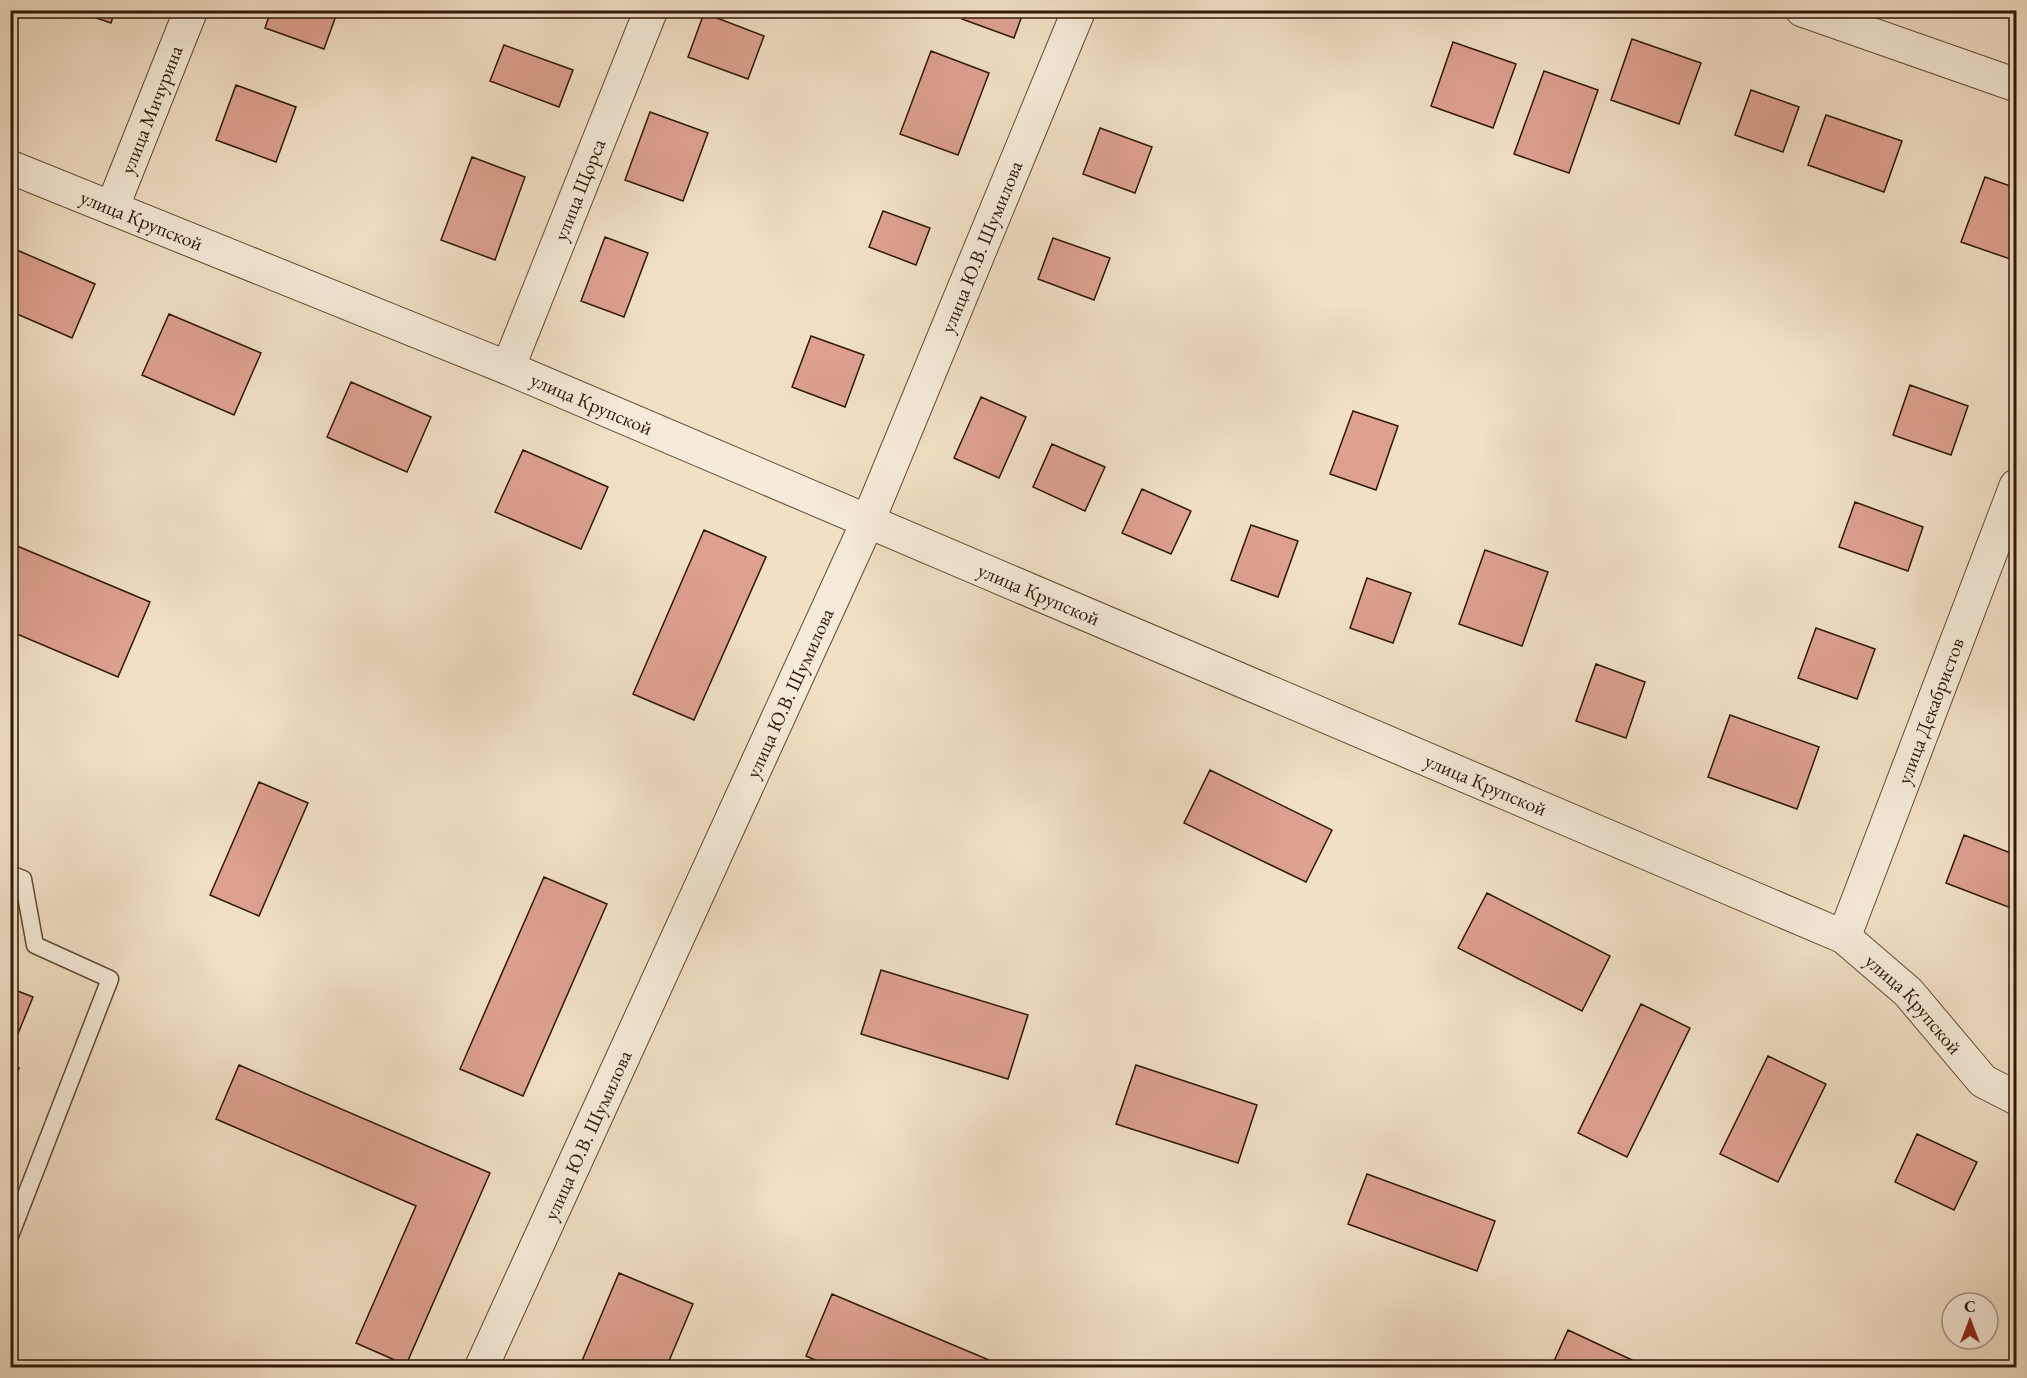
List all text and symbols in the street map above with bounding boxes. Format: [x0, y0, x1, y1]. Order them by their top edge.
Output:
street label: улица Мичурина [114, 41, 189, 178]
street label: улица Щорса [547, 135, 611, 244]
street label: улица Ю.В. Шумилова [934, 157, 1028, 337]
street label: улица Крупской [76, 184, 207, 257]
street label: улица Крупской [527, 366, 657, 441]
street label: улица Крупской [974, 557, 1104, 632]
street label: улица Ю.В. Шумилова [739, 604, 839, 782]
street label: улица Декабристов [1891, 634, 1970, 788]
street label: улица Крупской [1421, 747, 1551, 822]
street label: улица Крупской [1860, 948, 1968, 1060]
street label: улица Ю.В. Шумилова [537, 1046, 637, 1224]
north arrow [1940, 1291, 2000, 1351]
text: С [1964, 1296, 1976, 1317]

